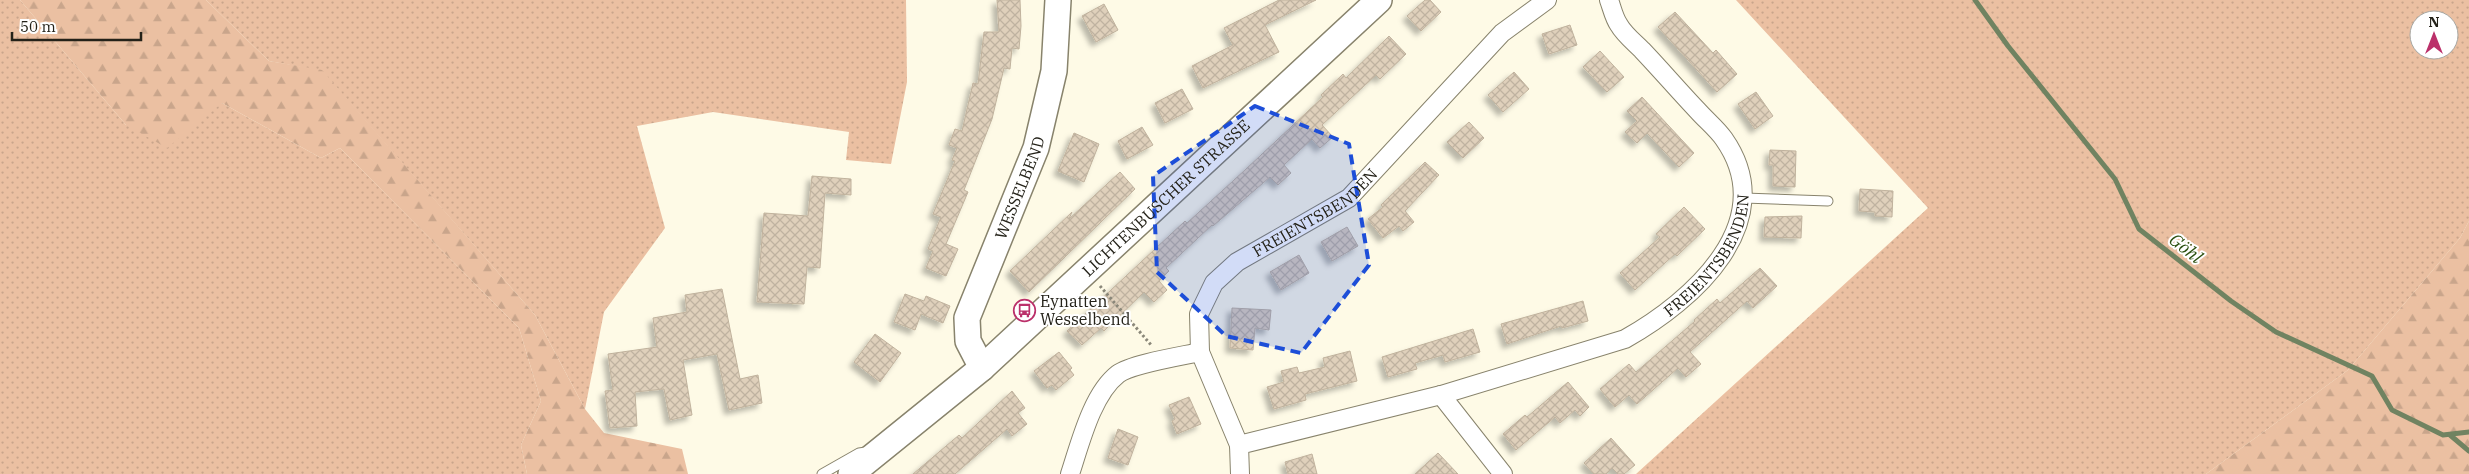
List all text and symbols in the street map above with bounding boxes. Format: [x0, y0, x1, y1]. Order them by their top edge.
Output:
scale bar [12, 10, 141, 42]
north arrow [2409, 10, 2459, 60]
text: N [2428, 13, 2440, 31]
text: 50 m [20, 17, 56, 36]
street label: LICHTENBUSCHER STRASSE [1078, 115, 1254, 280]
street label: WESSELBEND [990, 134, 1048, 242]
street label: FREIENTSBENDEN [1249, 164, 1381, 261]
street label: FREIENTSBENDEN [1659, 193, 1753, 321]
water label: Göhl [2165, 228, 2208, 269]
place label: Eynatten Wesselbend [1040, 291, 1131, 329]
bus stop icon: Eynatten Wesselbend [1012, 298, 1036, 322]

